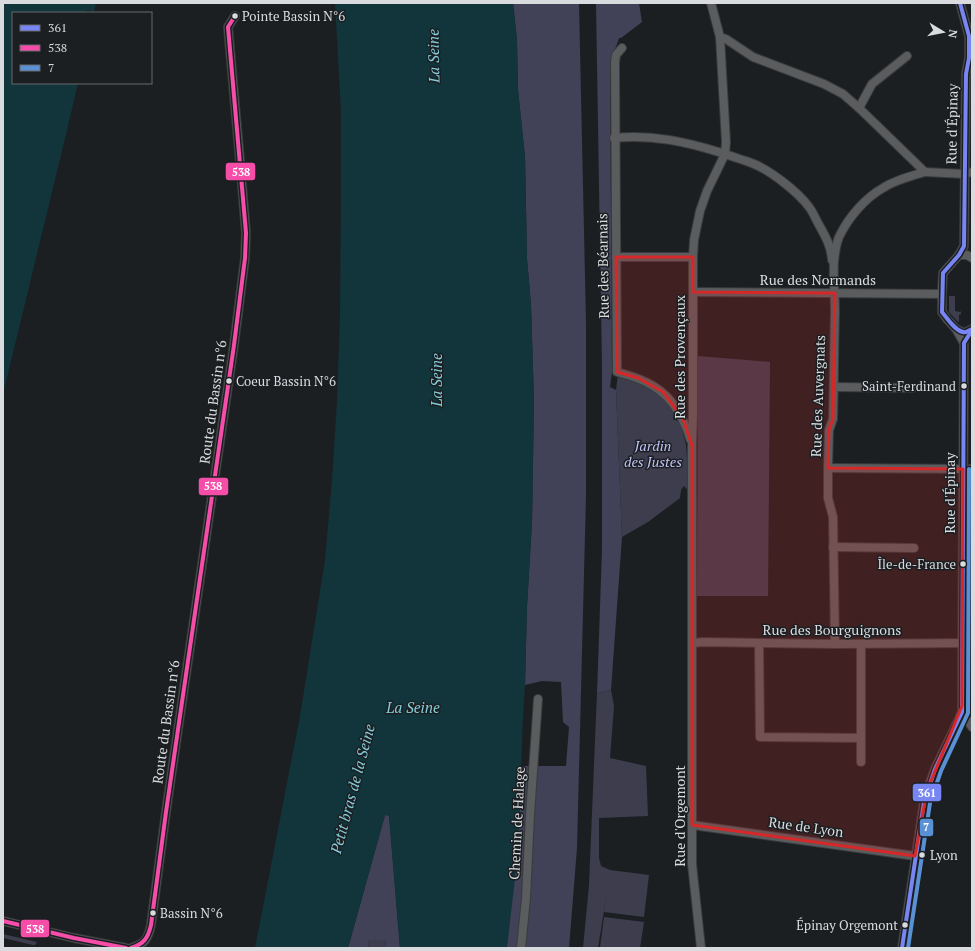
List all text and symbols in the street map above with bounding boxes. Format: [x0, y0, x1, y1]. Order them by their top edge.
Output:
place label: Pointe Bassin N°6 [242, 7, 345, 25]
marker: Pointe Bassin N°6 [230, 11, 240, 21]
legend [12, 12, 152, 84]
north arrow [923, 12, 963, 52]
text: 361 [48, 20, 67, 35]
text: N [945, 28, 960, 40]
water label: La Seine [423, 29, 443, 84]
text: 538 [48, 40, 67, 55]
text: 7 [48, 60, 54, 75]
street label: Rue d'Épinay [941, 82, 962, 165]
line badge: 538 [225, 162, 256, 181]
text: 538 [232, 165, 250, 179]
street label: Rue des Béarnais [592, 213, 613, 319]
street label: Rue des Normands [760, 270, 876, 289]
street label: Rue des Provençaux [670, 294, 689, 419]
street label: Rue des Auvergnats [806, 335, 829, 457]
street label: Route du Bassin n°6 [194, 338, 231, 465]
water label: La Seine [426, 353, 446, 408]
place label: Coeur Bassin N°6 [236, 372, 336, 390]
marker: Coeur Bassin N°6 [224, 376, 234, 386]
place label: Saint-Ferdinand [862, 377, 956, 395]
marker: Saint-Ferdinand [959, 381, 969, 391]
park label: Jardin des Justes [624, 436, 682, 471]
street label: Rue d'Épinay [940, 452, 959, 534]
line badge: 538 [198, 477, 229, 496]
text: 538 [204, 479, 222, 493]
place label: Île-de-France [877, 555, 956, 573]
marker: Île-de-France [958, 559, 968, 569]
street label: Rue des Bourguignons [763, 620, 901, 639]
street label: Route du Bassin n°6 [147, 658, 184, 785]
water label: La Seine [385, 697, 440, 717]
water label: Petit bras de la Seine [325, 722, 379, 857]
street label: Rue d'Orgemont [670, 764, 689, 867]
street label: Chemin de Halage [504, 766, 529, 880]
line badge: 361 [912, 783, 942, 802]
text: 361 [918, 786, 936, 800]
street label: Rue de Lyon [767, 812, 845, 841]
line badge: 7 [919, 818, 934, 837]
text: 7 [923, 820, 929, 834]
place label: Lyon [930, 846, 958, 864]
marker: Lyon [917, 850, 927, 860]
place label: Bassin N°6 [160, 904, 223, 922]
marker: Bassin N°6 [148, 908, 158, 918]
place label: Épinay Orgemont [796, 916, 898, 934]
line badge: 538 [20, 919, 50, 938]
marker: Épinay Orgemont [900, 920, 910, 930]
text: 538 [26, 922, 44, 936]

